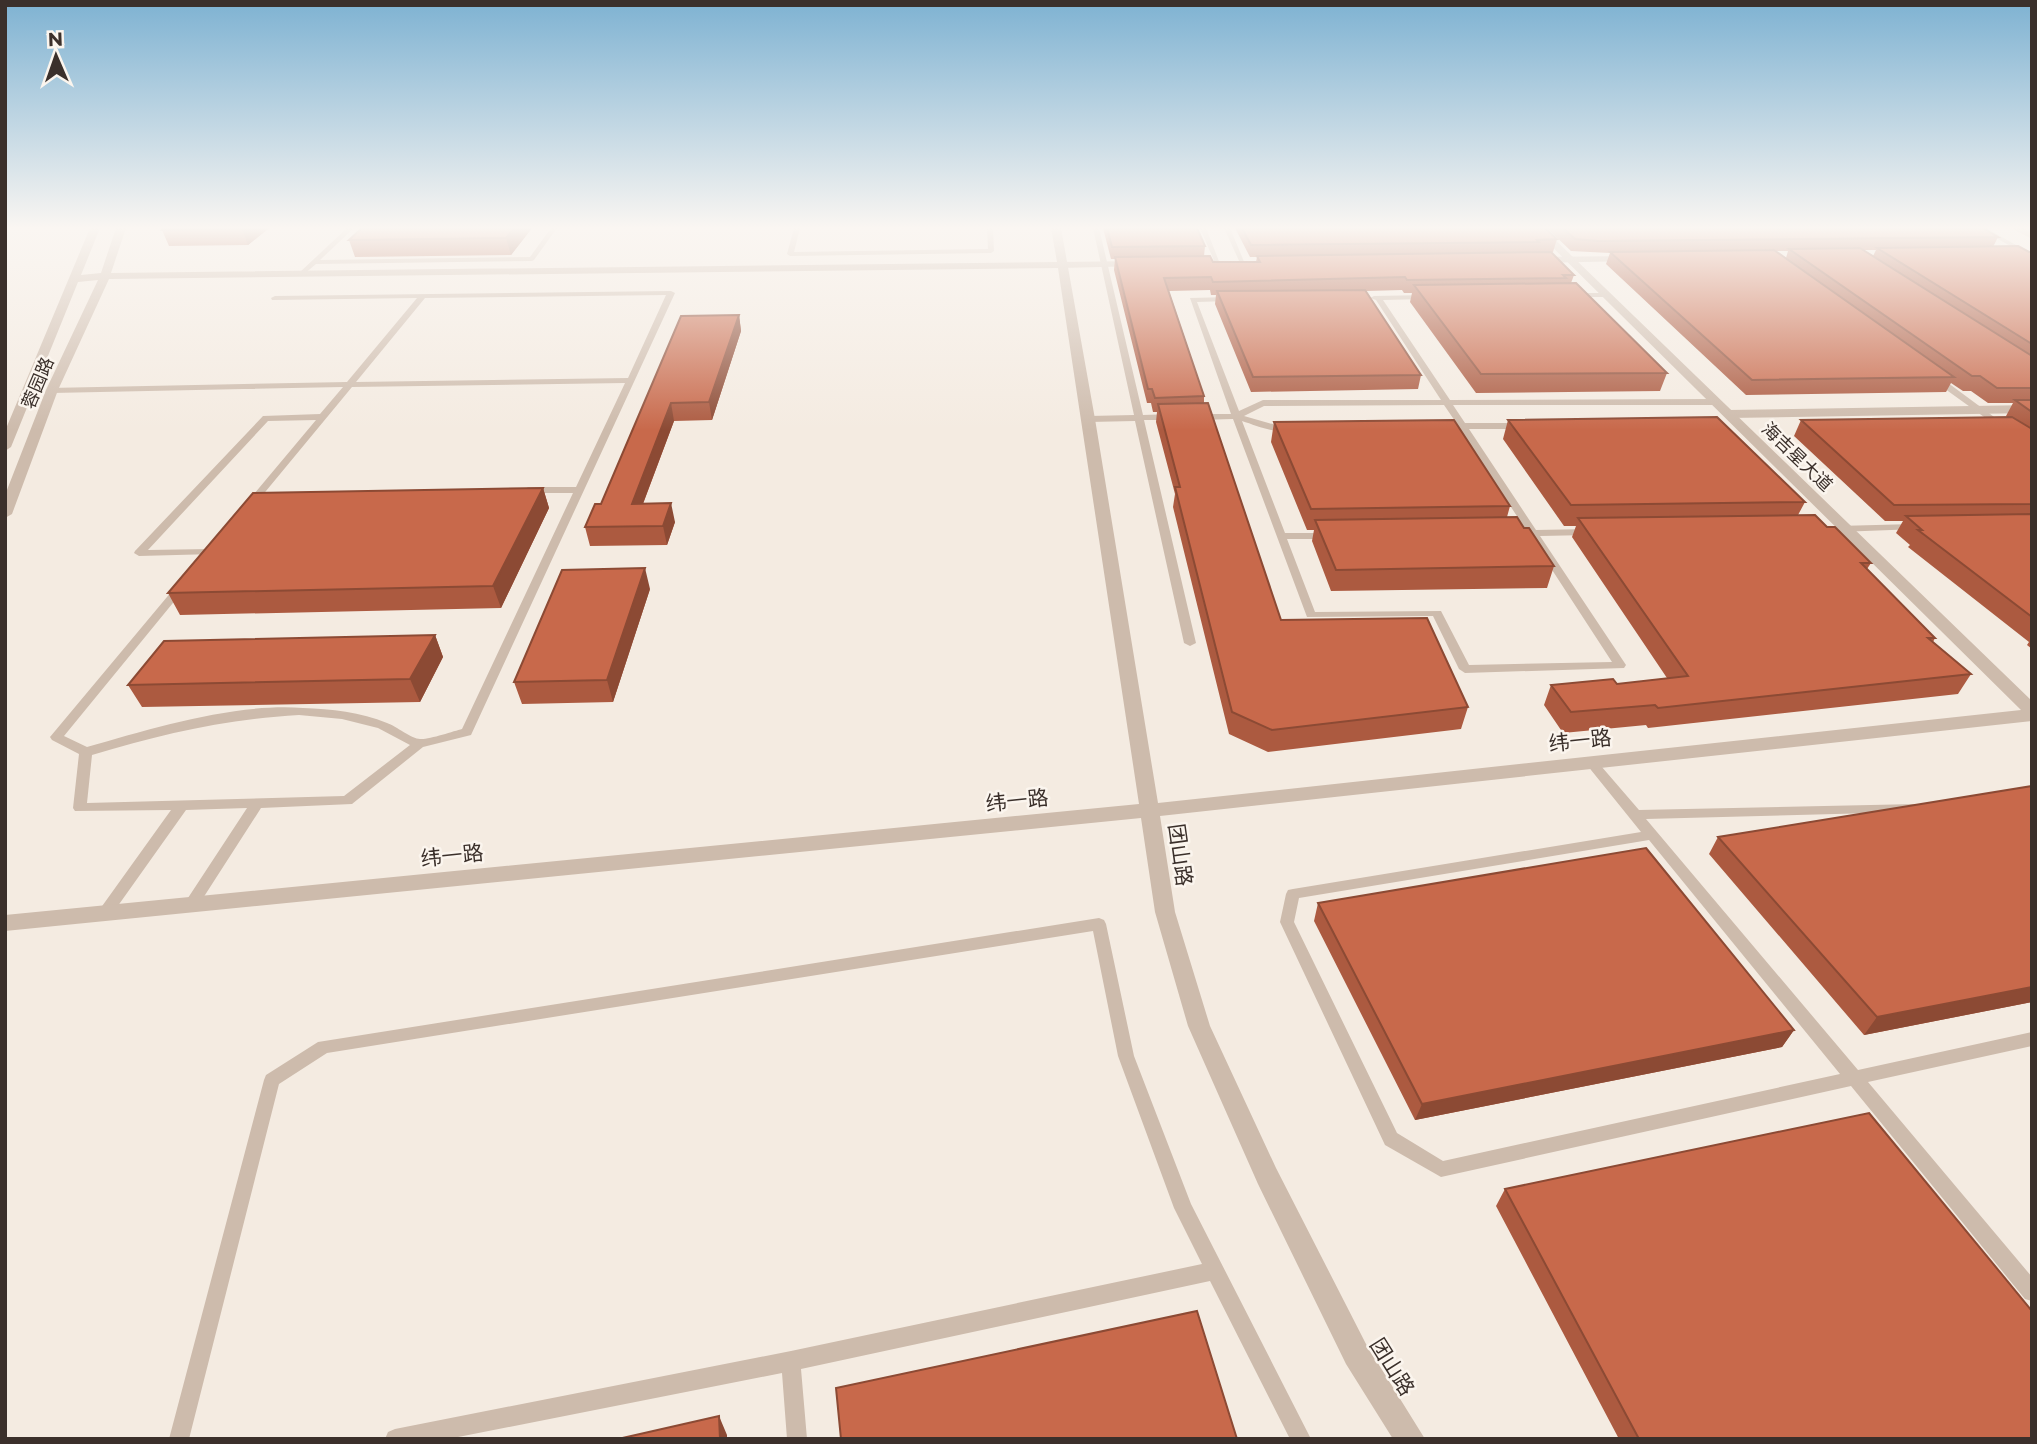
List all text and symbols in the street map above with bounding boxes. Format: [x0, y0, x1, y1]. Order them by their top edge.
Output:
north arrow [21, 21, 91, 91]
text: N [47, 28, 64, 51]
street label: 蓉园路 [17, 354, 59, 412]
street label: 海吉星大道 [1757, 418, 1837, 496]
street label: 纬一路 [1547, 725, 1613, 756]
street label: 纬一路 [984, 785, 1050, 816]
street label: 团山路 [1164, 822, 1197, 888]
street label: 纬一路 [419, 840, 485, 871]
street label: 团山路 [1365, 1333, 1420, 1400]

